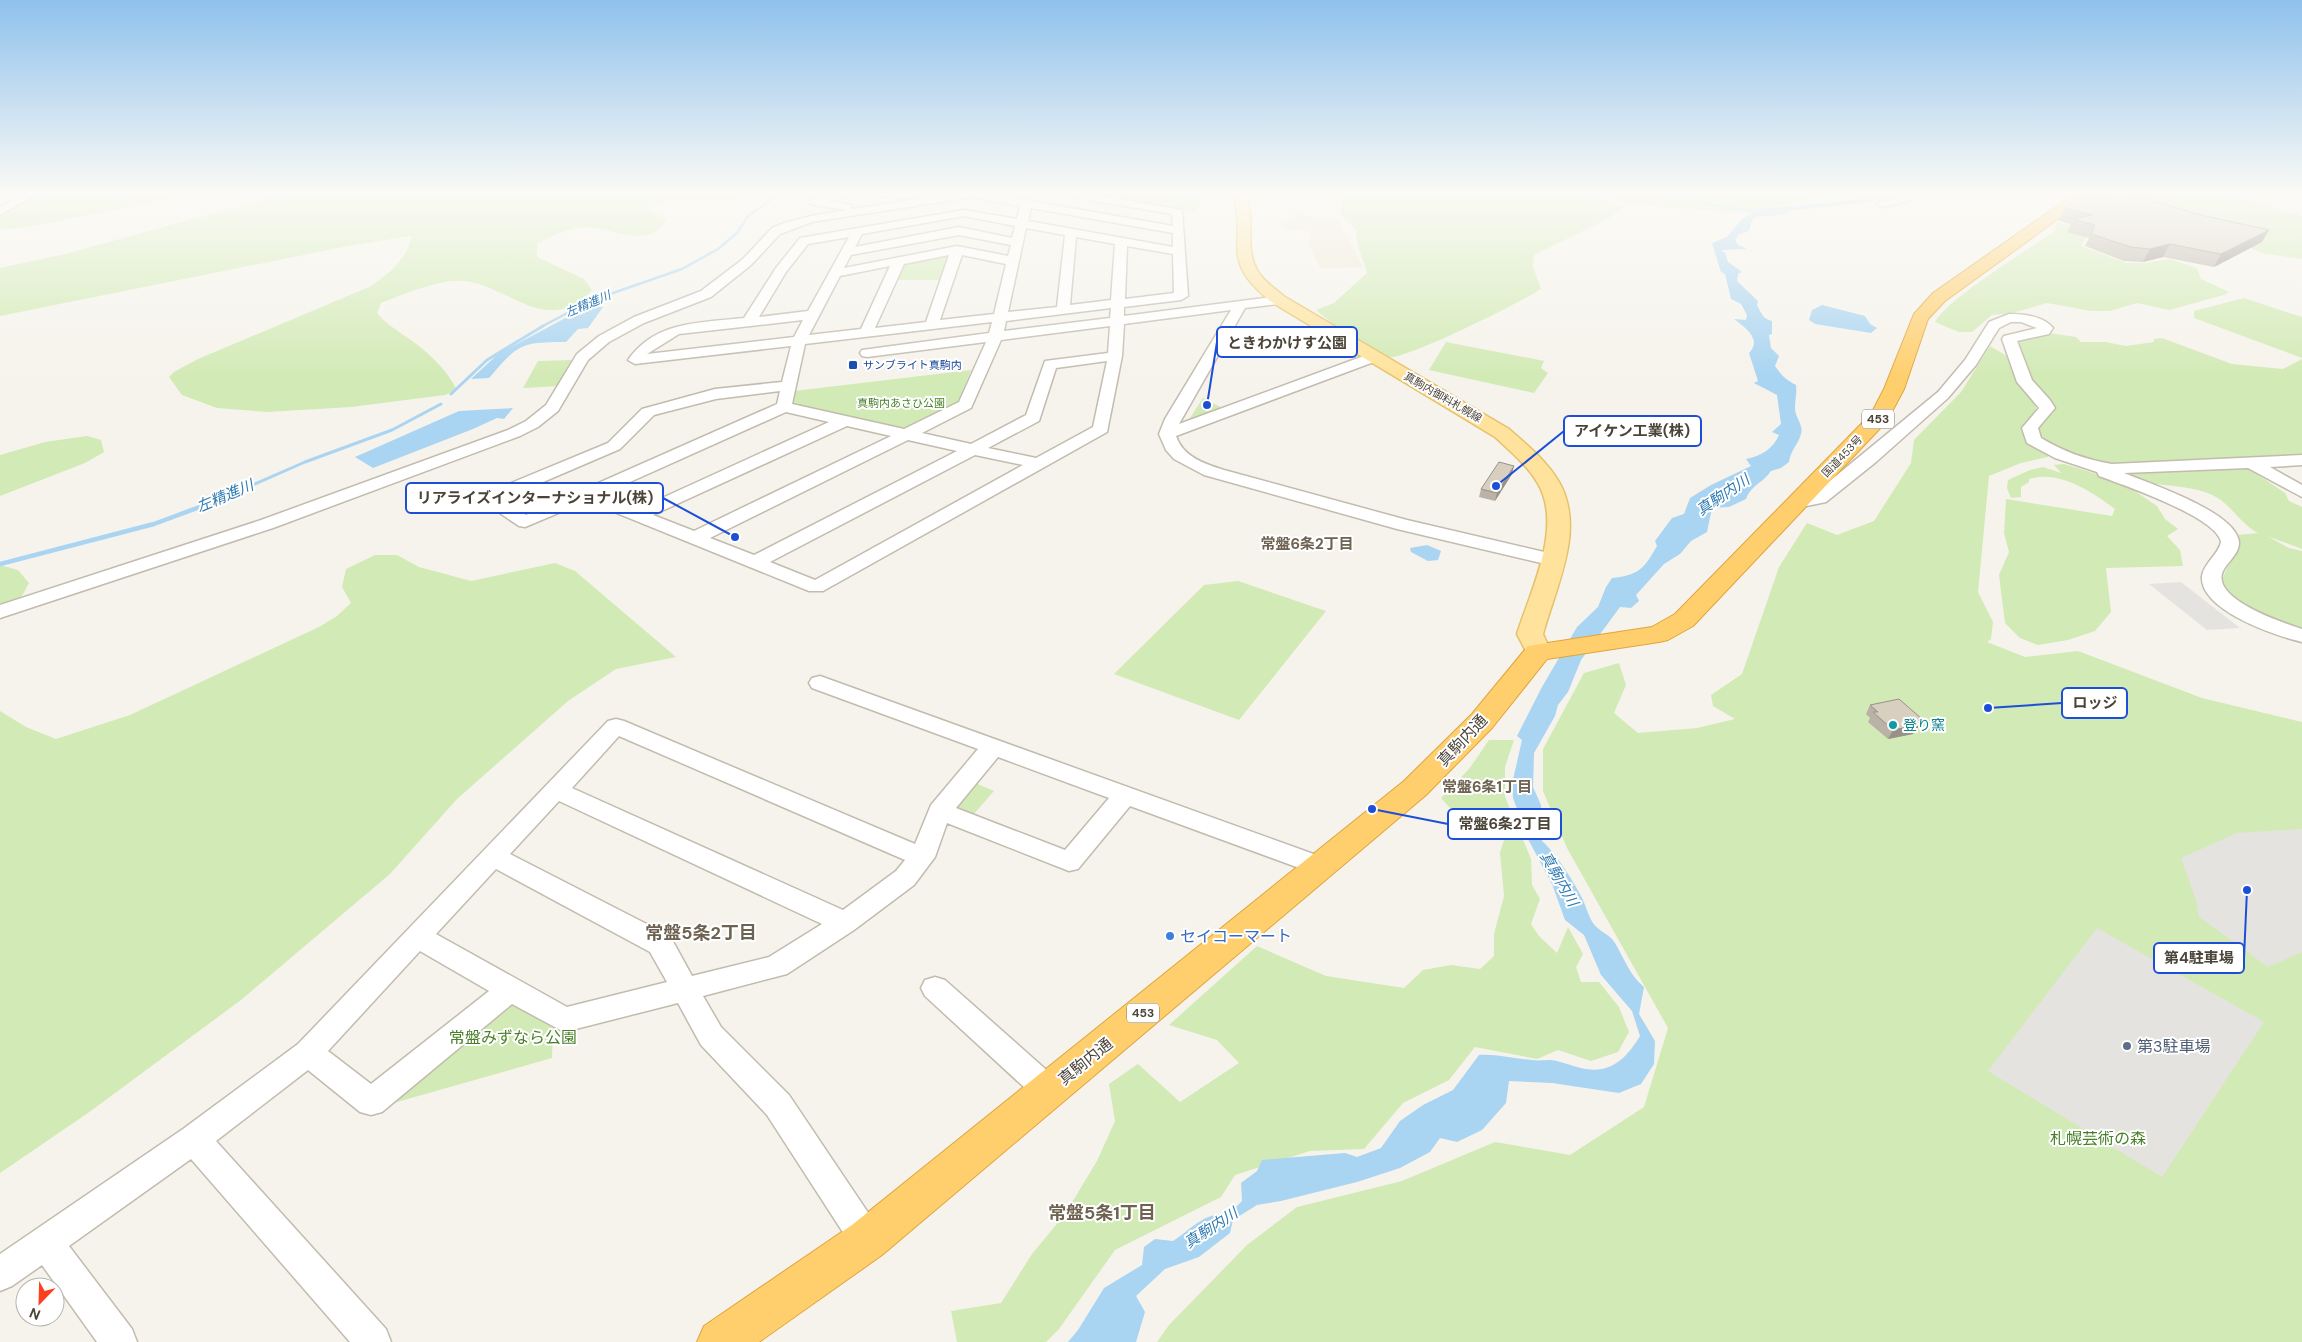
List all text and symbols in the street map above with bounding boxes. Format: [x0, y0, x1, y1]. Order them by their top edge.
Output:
water label: 左精進川 [563, 286, 615, 321]
callout: ときわかけす公園 [1217, 327, 1357, 357]
text: ときわかけす公園 [1227, 333, 1347, 353]
place label: サンブライト真駒内 [863, 358, 962, 372]
marker: サンブライト真駒内 [847, 359, 859, 371]
street label: 真駒内御料札幌線 [1401, 369, 1485, 425]
park label: 真駒内あさひ公園 [857, 396, 945, 410]
road number: 453 [1862, 409, 1894, 428]
callout: アイケン工業(株) [1564, 416, 1701, 446]
text: アイケン工業(株) [1574, 421, 1690, 441]
street label: 国道453号 [1819, 432, 1865, 480]
water label: 真駒内川 [1693, 469, 1755, 520]
water label: 左精進川 [193, 474, 258, 517]
callout: リアライズインターナショナル(株) [406, 483, 663, 513]
text: リアライズインターナショナル(株) [417, 488, 653, 508]
district label: 常盤6条2丁目 [1260, 534, 1354, 554]
callout: ロッジ [2062, 688, 2127, 718]
text: ロッジ [2072, 693, 2118, 713]
street label: 真駒内通 [1433, 710, 1492, 771]
place label: 登り窯 [1903, 716, 1945, 734]
marker: 登り窯 [1887, 719, 1899, 731]
district label: 常盤6条1丁目 [1442, 777, 1532, 797]
callout: 常盤6条2丁目 [1448, 809, 1561, 839]
text: 常盤6条2丁目 [1458, 814, 1552, 834]
water label: 真駒内川 [1535, 848, 1584, 912]
district label: 常盤5条2丁目 [645, 921, 757, 945]
place label: セイコーマート [1180, 926, 1292, 947]
marker: セイコーマート [1164, 930, 1176, 942]
callout: 第4駐車場 [2154, 943, 2244, 973]
text: 第4駐車場 [2164, 948, 2234, 968]
road number: 453 [1127, 1004, 1159, 1022]
park label: 常盤みずなら公園 [449, 1027, 577, 1048]
street label: 真駒内通 [1054, 1033, 1117, 1090]
place label: 第3駐車場 [2137, 1036, 2210, 1057]
marker: 第3駐車場 [2121, 1040, 2133, 1052]
park label: 札幌芸術の森 [2050, 1128, 2146, 1149]
district label: 常盤5条1丁目 [1048, 1201, 1156, 1225]
water label: 真駒内川 [1180, 1202, 1243, 1253]
north arrow [15, 1277, 65, 1327]
text: N [27, 1304, 43, 1324]

